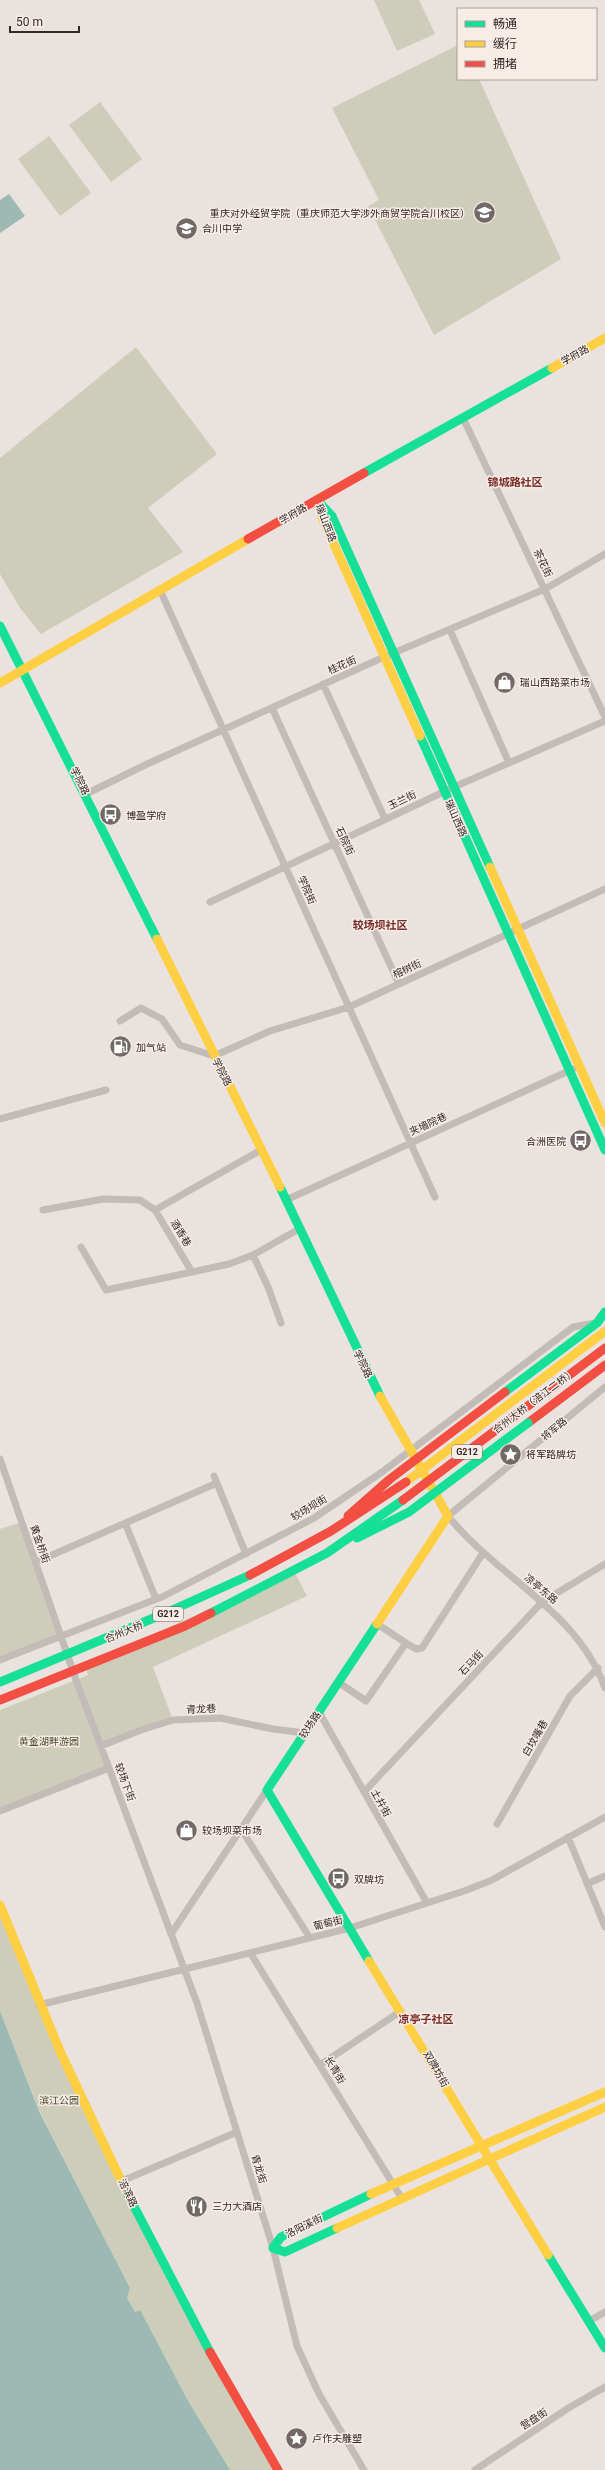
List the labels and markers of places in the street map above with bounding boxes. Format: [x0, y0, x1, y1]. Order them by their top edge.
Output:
school or university icon: 重庆对外经贸学院（重庆师范大学涉外商贸学院合川校区） [472, 200, 498, 226]
place label: 重庆对外经贸学院（重庆师范大学涉外商贸学院合川校区） [210, 208, 470, 219]
school or university icon: 合川中学 [173, 215, 199, 241]
place label: 合川中学 [202, 223, 242, 234]
shop icon: 瑞山西路菜市场 [492, 669, 518, 695]
place label: 瑞山西路菜市场 [520, 677, 590, 688]
bus stop icon: 博盈学府 [97, 802, 123, 828]
place label: 博盈学府 [126, 810, 166, 821]
fuel station icon: 加气站 [107, 1034, 133, 1060]
place label: 加气站 [136, 1042, 166, 1053]
bus stop icon: 合洲医院 [568, 1128, 594, 1154]
place label: 合洲医院 [526, 1136, 566, 1147]
place icon: 将军路牌坊 [497, 1441, 523, 1467]
place label: 将军路牌坊 [526, 1449, 576, 1460]
shop icon: 较场坝菜市场 [173, 1817, 199, 1843]
place label: 较场坝菜市场 [202, 1825, 262, 1836]
bus stop icon: 双牌坊 [325, 1866, 351, 1892]
place label: 双牌坊 [354, 1874, 384, 1885]
restaurant icon: 三力大酒店 [183, 2193, 209, 2219]
place label: 三力大酒店 [212, 2201, 262, 2212]
place icon: 卢作夫雕塑 [283, 2425, 309, 2451]
place label: 卢作夫雕塑 [312, 2433, 362, 2444]

